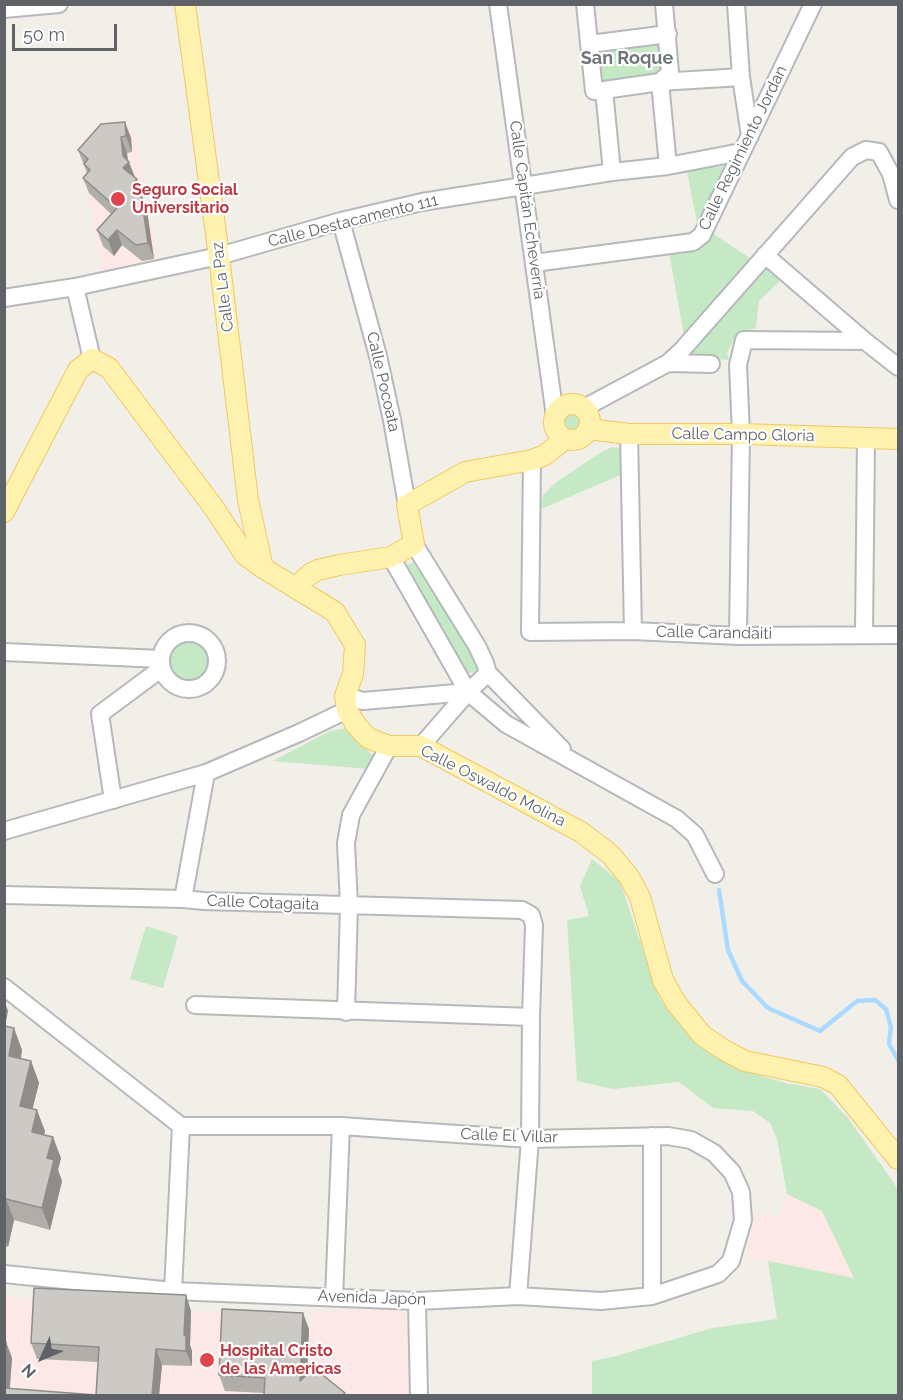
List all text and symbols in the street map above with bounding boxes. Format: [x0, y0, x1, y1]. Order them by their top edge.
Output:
scale bar [15, 12, 120, 50]
text: 50 m [23, 24, 65, 45]
district label: San Roque [581, 48, 673, 70]
street label: Calle Regimiento Jordan [695, 62, 791, 234]
street label: Calle Capitán Echeverria [505, 119, 549, 301]
place label: Seguro Social Universitario [132, 180, 238, 218]
marker: Seguro Social Universitario [109, 190, 127, 208]
street label: Calle Destacamento 111 [266, 191, 440, 251]
street label: Calle La Paz [208, 241, 238, 333]
street label: Calle Pocoata [362, 330, 404, 434]
street label: Calle Campo Gloria [671, 424, 815, 446]
street label: Calle Carandaiti [656, 622, 772, 644]
street label: Calle Oswaldo Molina [417, 741, 569, 831]
street label: Calle Cotagaita [206, 891, 320, 915]
street label: Calle El Villar [460, 1125, 558, 1147]
street label: Avenida Japón [317, 1287, 427, 1309]
north arrow [12, 1328, 72, 1388]
place label: Hospital Cristo de las Americas [220, 1341, 341, 1379]
marker: Hospital Cristo de las Americas [198, 1351, 216, 1369]
text: N [18, 1360, 40, 1382]

